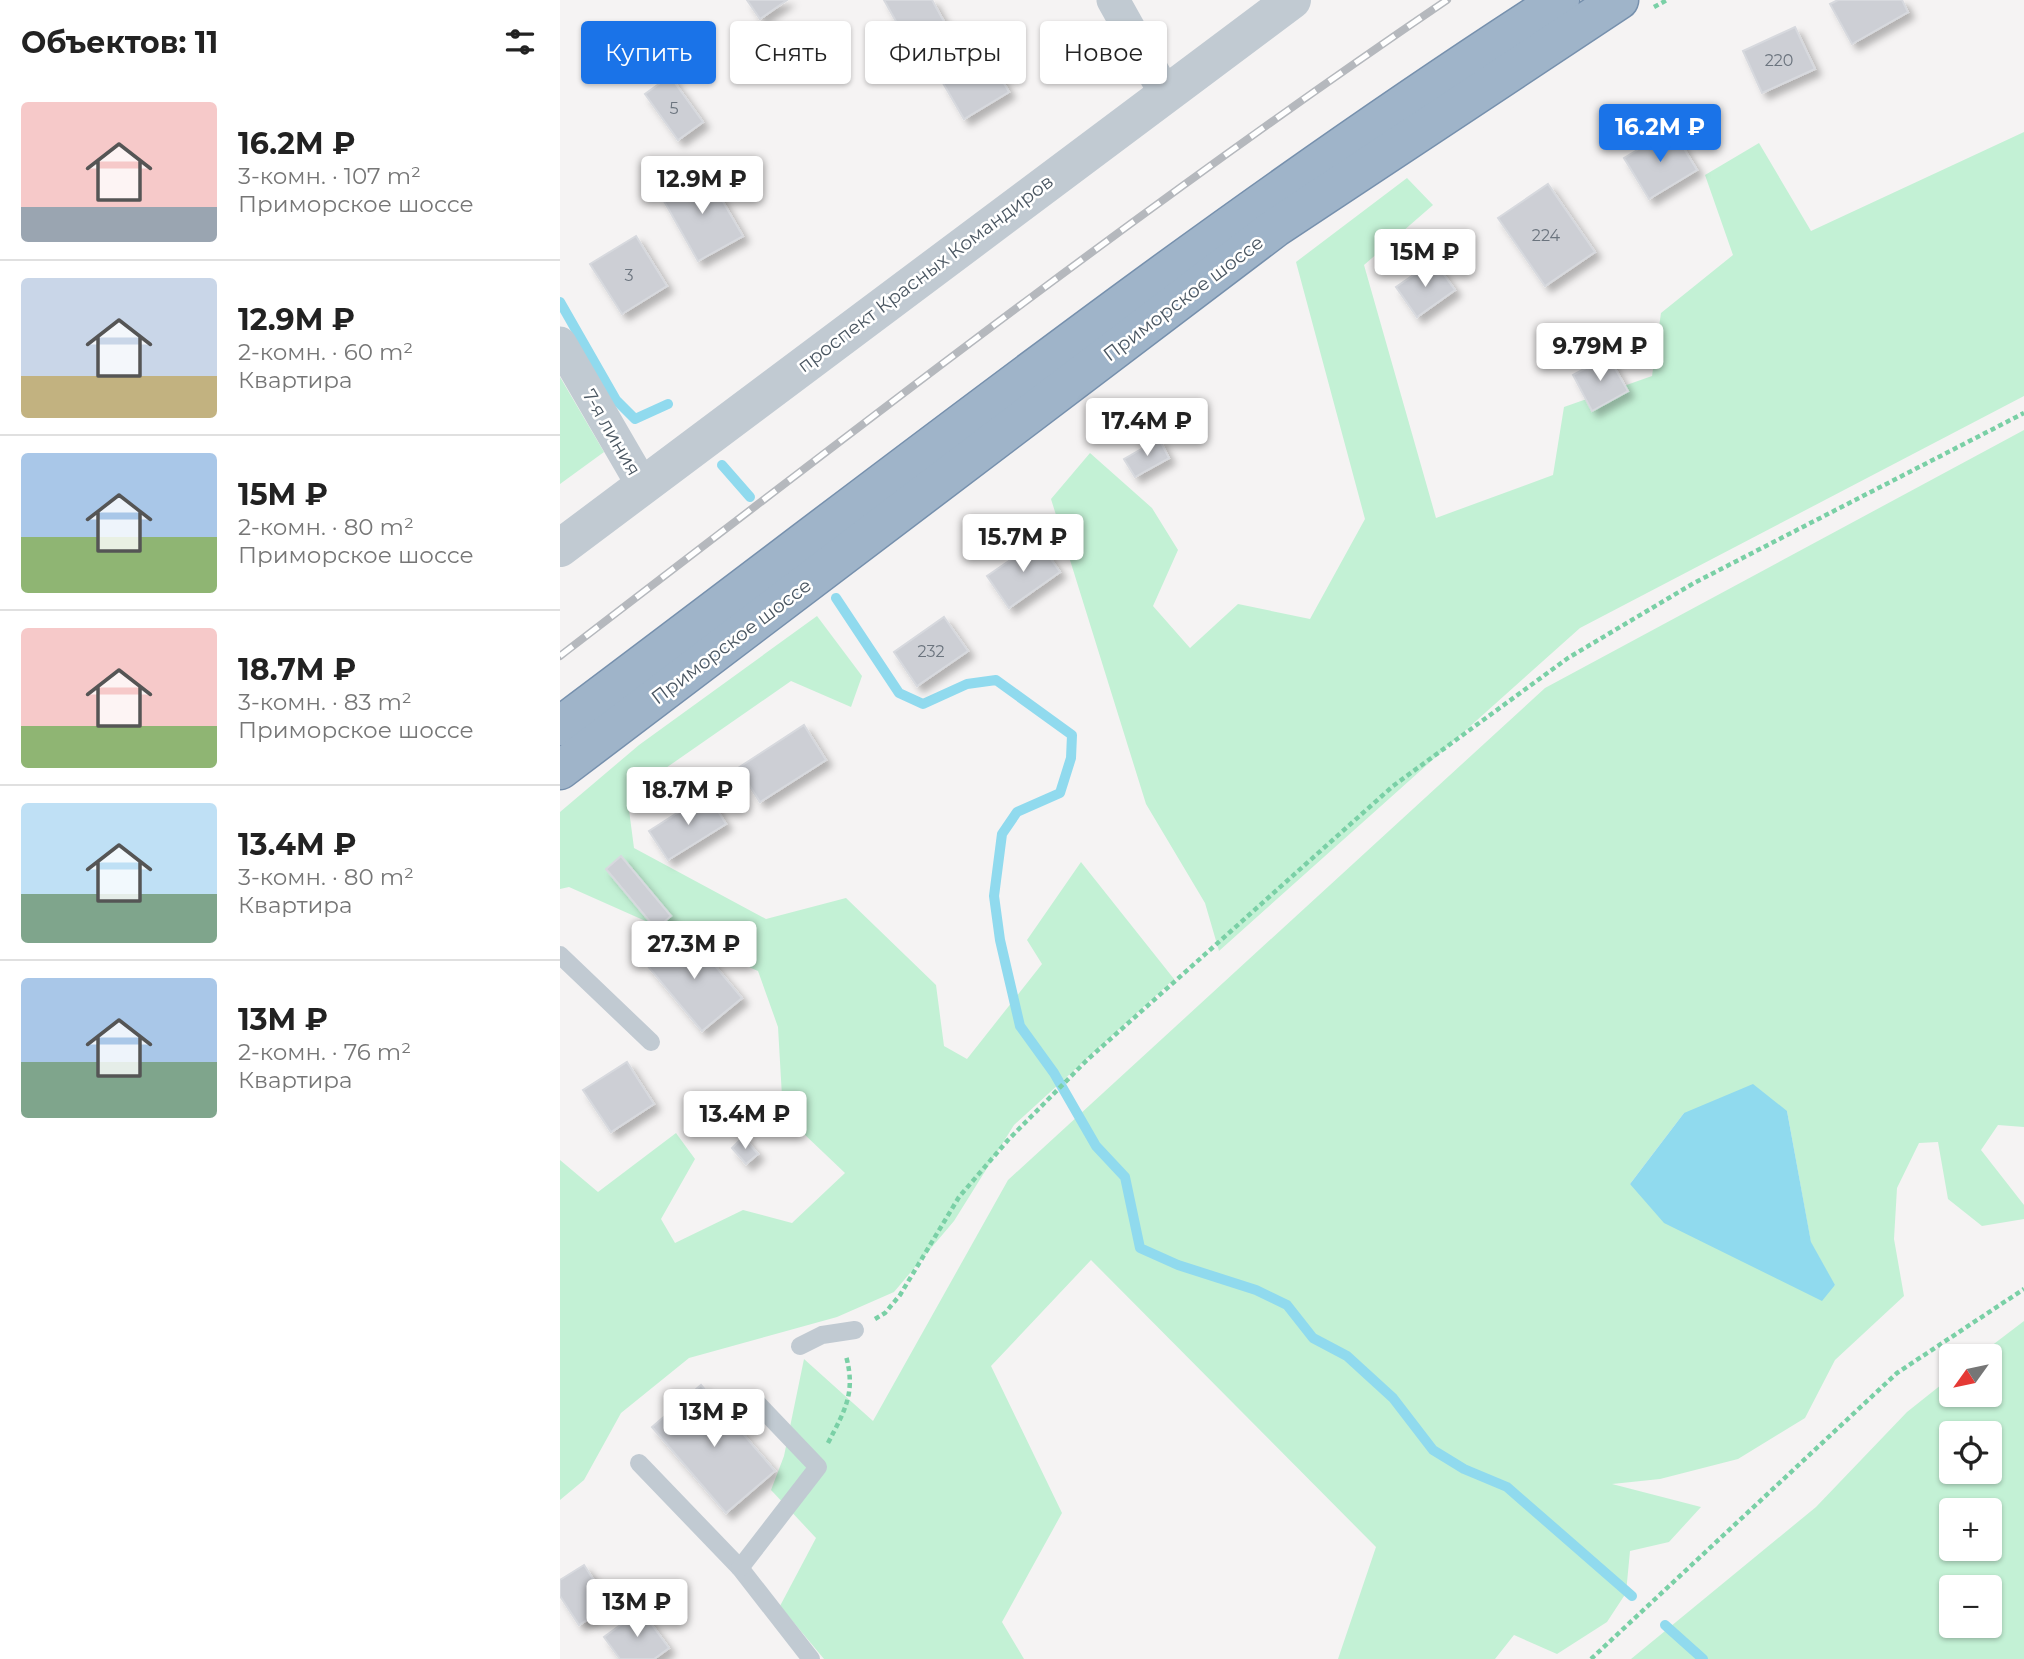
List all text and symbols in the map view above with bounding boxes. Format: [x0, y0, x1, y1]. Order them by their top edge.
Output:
chip: Купить [581, 21, 716, 84]
chip: Снять [730, 21, 851, 84]
chip: Фильтры [865, 21, 1026, 84]
chip: Новое [1040, 21, 1167, 84]
icon: filters [501, 23, 539, 61]
text: Объектов: 11 [21, 24, 218, 61]
house number: 220 [1765, 51, 1793, 70]
house number: 5 [669, 99, 679, 118]
pin: 16.2M ₽ [1595, 104, 1725, 164]
text: 16.2M ₽ [1615, 113, 1705, 141]
text: 16.2M ₽ [238, 125, 355, 162]
icon: home [77, 130, 161, 214]
pin: 12.9M ₽ [637, 156, 767, 216]
text: 3-комн. · 107 m² [238, 162, 421, 190]
text: 12.9M ₽ [657, 165, 747, 193]
street label: проспект Красных Командиров [793, 170, 1058, 377]
text: Приморское шоссе [238, 190, 474, 218]
house number: 224 [1532, 226, 1561, 245]
pin: 15M ₽ [1376, 230, 1474, 289]
street label: Приморское шоссе [1099, 231, 1268, 366]
text: 15M ₽ [1390, 238, 1460, 266]
house number: 3 [624, 266, 634, 285]
text: 12.9M ₽ [238, 301, 355, 338]
icon: home [77, 306, 161, 390]
pin: 9.79M ₽ [1535, 324, 1665, 383]
text: 9.79M ₽ [1552, 332, 1648, 360]
text: 2-комн. · 60 m² [238, 338, 413, 366]
text: Квартира [238, 366, 352, 394]
street label: 7-я линия [578, 385, 646, 480]
pin: 17.4M ₽ [1082, 398, 1212, 458]
text: 17.4M ₽ [1102, 407, 1192, 435]
text: 15M ₽ [238, 476, 328, 513]
icon: home [77, 481, 161, 565]
text: 2-комн. · 80 m² [238, 513, 414, 541]
pin: 15.7M ₽ [958, 514, 1088, 574]
text: 15.7M ₽ [979, 523, 1067, 551]
text: Приморское шоссе [238, 541, 474, 569]
street label: Приморское шоссе [647, 574, 816, 709]
house number: 232 [917, 642, 945, 661]
text: 18.7M ₽ [238, 651, 356, 688]
icon: home [77, 656, 161, 740]
text: 3-комн. · 83 m² [238, 688, 412, 716]
text: Приморское шоссе [238, 716, 474, 744]
pin: 18.7M ₽ [623, 768, 753, 827]
text: 18.7M ₽ [643, 776, 733, 804]
text: 13.4M ₽ [238, 826, 356, 863]
icon: home [77, 831, 161, 915]
text: 3-комн. · 80 m² [238, 863, 414, 891]
text: Квартира [238, 891, 352, 919]
pin: 27.3M ₽ [629, 922, 759, 981]
text: 27.3M ₽ [648, 930, 740, 958]
text: 13M ₽ [238, 1001, 328, 1038]
icon: home [77, 1006, 161, 1090]
text: 2-комн. · 76 m² [238, 1038, 411, 1066]
text: Квартира [238, 1066, 352, 1094]
pin: 13.4M ₽ [680, 1092, 810, 1151]
text: 13.4M ₽ [700, 1100, 790, 1128]
north arrow [1939, 1344, 2002, 1407]
map controls [1939, 1344, 2002, 1638]
pin: 13M ₽ [665, 1390, 763, 1449]
text: 13M ₽ [680, 1398, 748, 1426]
button: locate [1939, 1421, 2002, 1484]
button: + [1939, 1498, 2002, 1561]
button: − [1939, 1575, 2002, 1638]
pin: 13M ₽ [588, 1580, 686, 1639]
text: 13M ₽ [603, 1588, 671, 1616]

